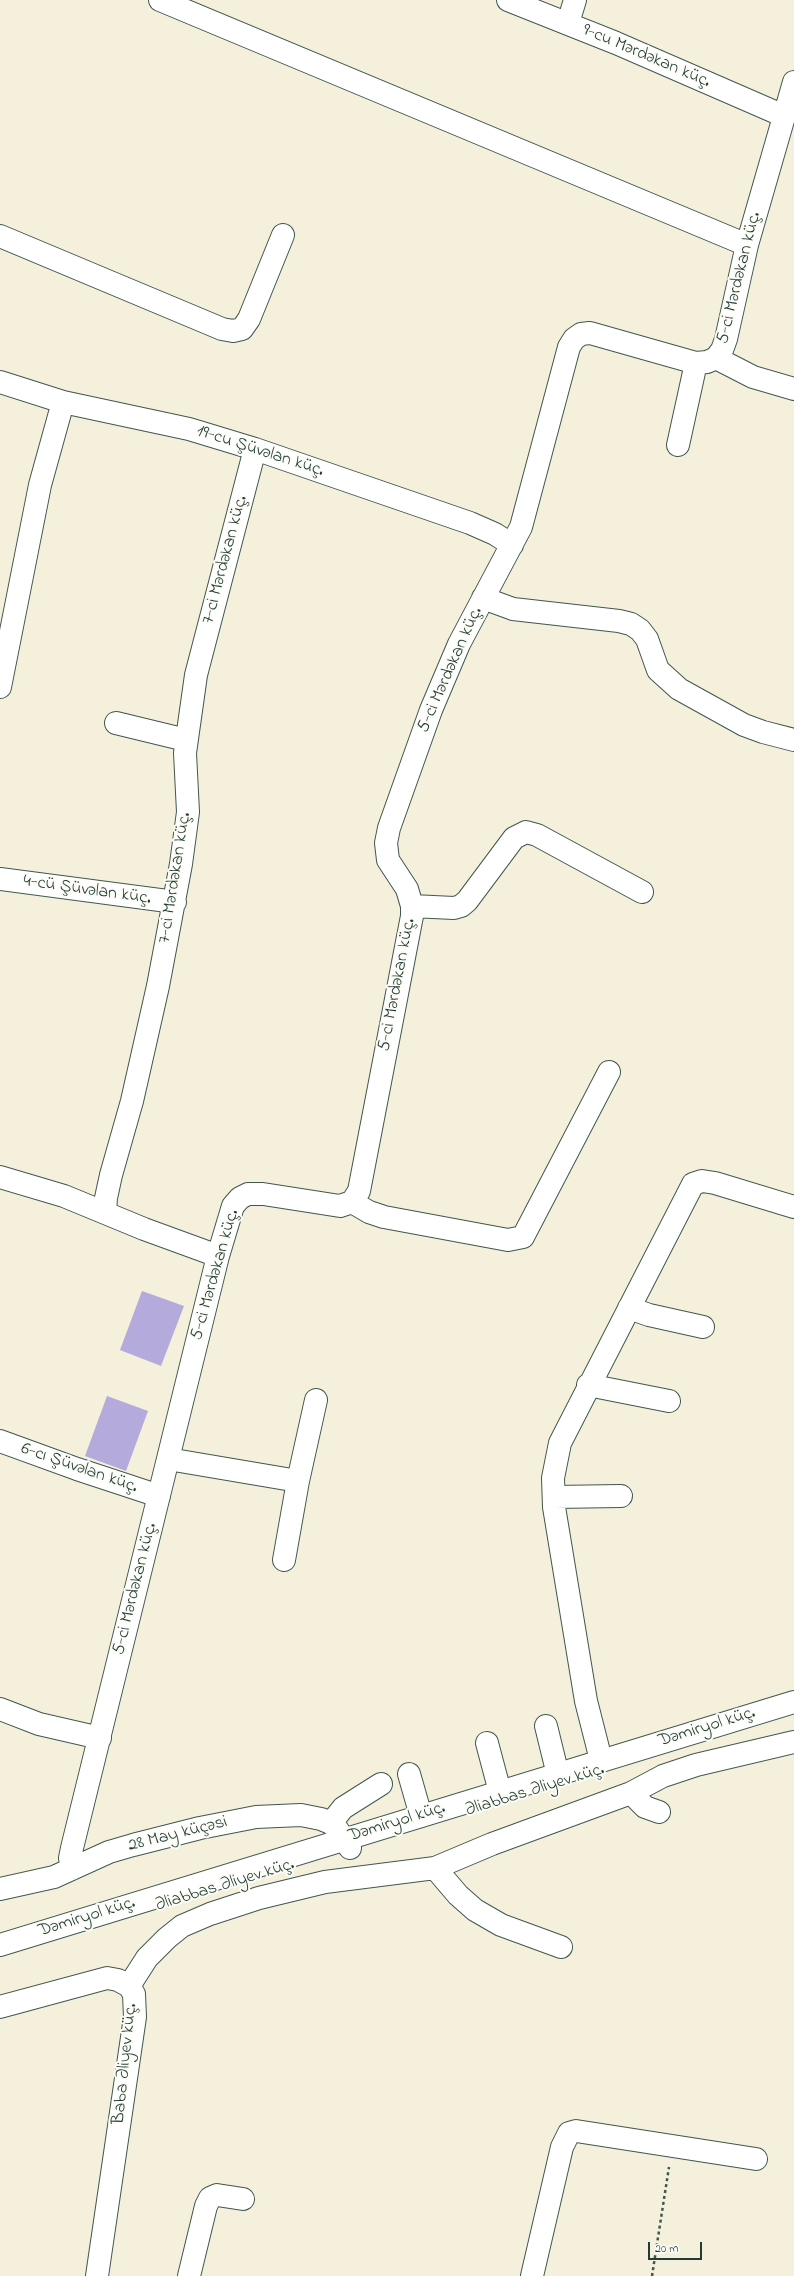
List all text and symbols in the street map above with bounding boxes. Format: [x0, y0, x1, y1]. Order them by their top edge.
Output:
street label: 9-cu Mərdəkan küç. [579, 20, 713, 94]
street label: 5-ci Mərdəkan küç. [713, 210, 767, 346]
street label: 19-cu Şüvəlan küç. [194, 421, 326, 483]
street label: 7-ci Mərdəkan küç. [198, 493, 254, 627]
street label: 5-ci Mərdəkan küç. [414, 604, 488, 736]
street label: 7-ci Mərdəkan küç. [155, 811, 197, 945]
street label: 4-cü Şüvəlan küç. [22, 871, 152, 911]
street label: 5-ci Mərdəkan küç. [375, 917, 421, 1053]
street label: 5-ci Mərdəkan küç. [187, 1207, 245, 1343]
street label: 6-cı Şüvəlan küç. [18, 1439, 140, 1499]
street label: 5-ci Mərdəkan küç. [109, 1521, 163, 1657]
street label: Dəmiryol küç. [656, 1703, 758, 1753]
street label: Əliabbas Əliyev küç. [463, 1760, 607, 1822]
street label: Dəmiryol küç. [346, 1798, 448, 1848]
street label: 28 May küçəsi [126, 1812, 230, 1858]
street label: Əliabbas Əliyev küç. [153, 1855, 297, 1917]
street label: Dəmiryol küç. [36, 1893, 138, 1943]
street label: Baba Əliyev küç. [109, 2002, 143, 2126]
scale bar [650, 2234, 704, 2260]
text: 20 m [655, 2240, 678, 2258]

